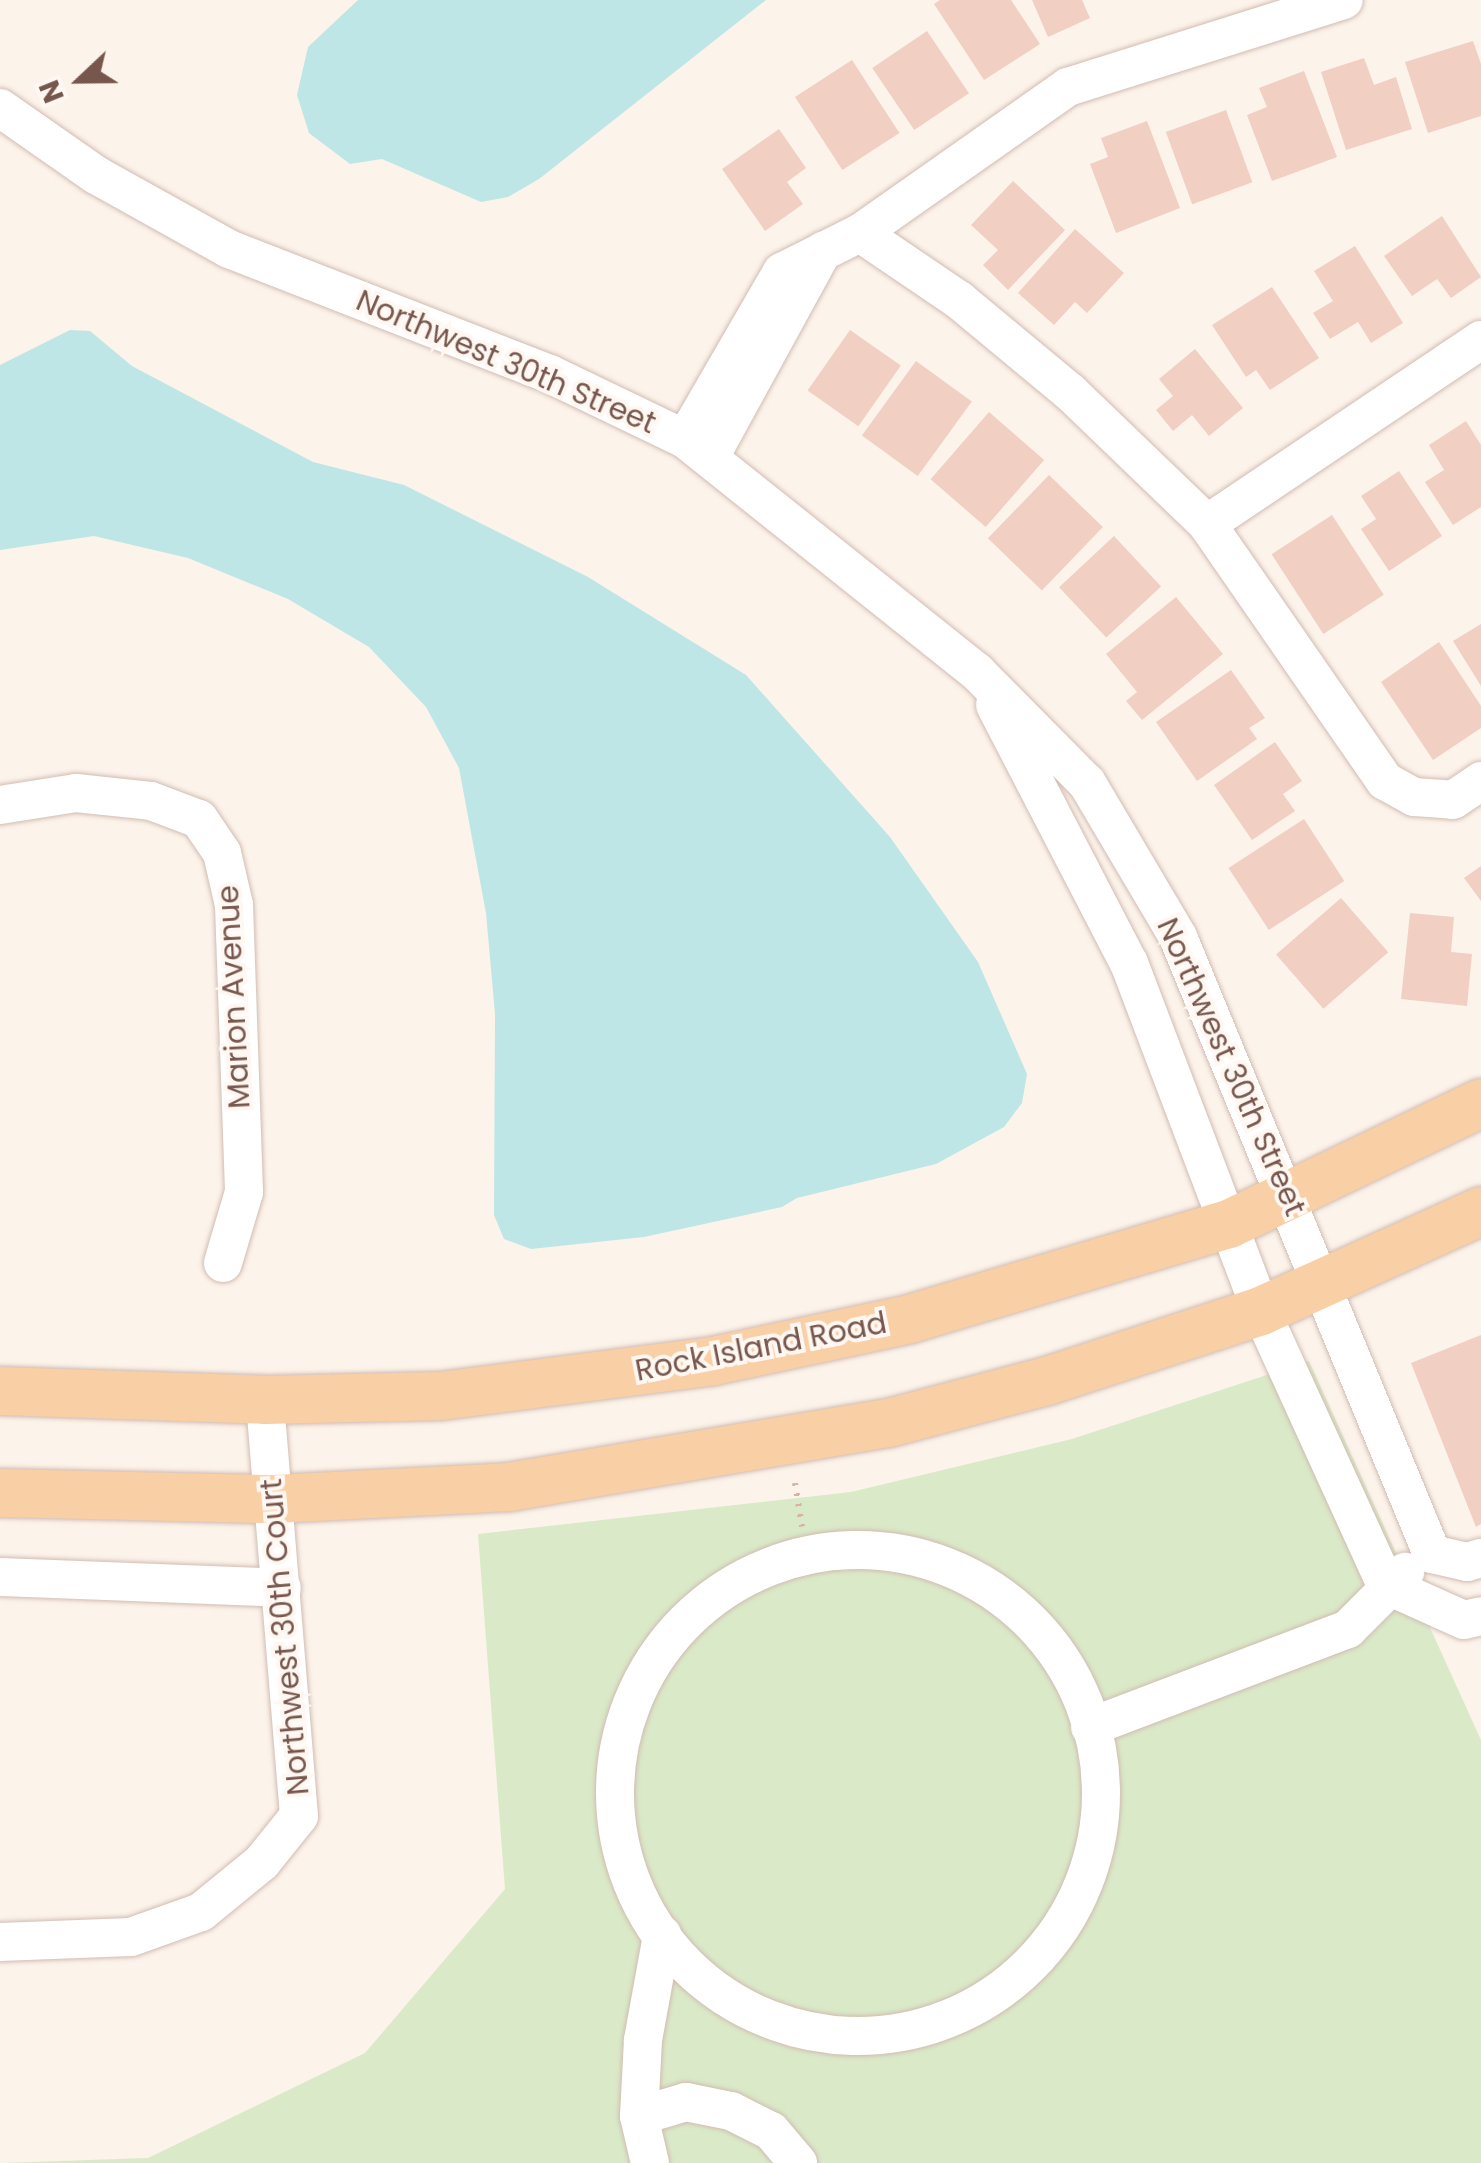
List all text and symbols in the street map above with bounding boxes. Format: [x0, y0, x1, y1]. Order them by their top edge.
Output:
north arrow [30, 30, 130, 130]
text: N [30, 74, 74, 108]
street label: Northwest 30th Street [351, 283, 661, 441]
street label: Marion Avenue [210, 884, 258, 1110]
street label: Northwest 30th Street [1149, 913, 1313, 1221]
street label: Rock Island Road [632, 1305, 890, 1389]
street label: Northwest 30th Court [253, 1477, 317, 1797]

